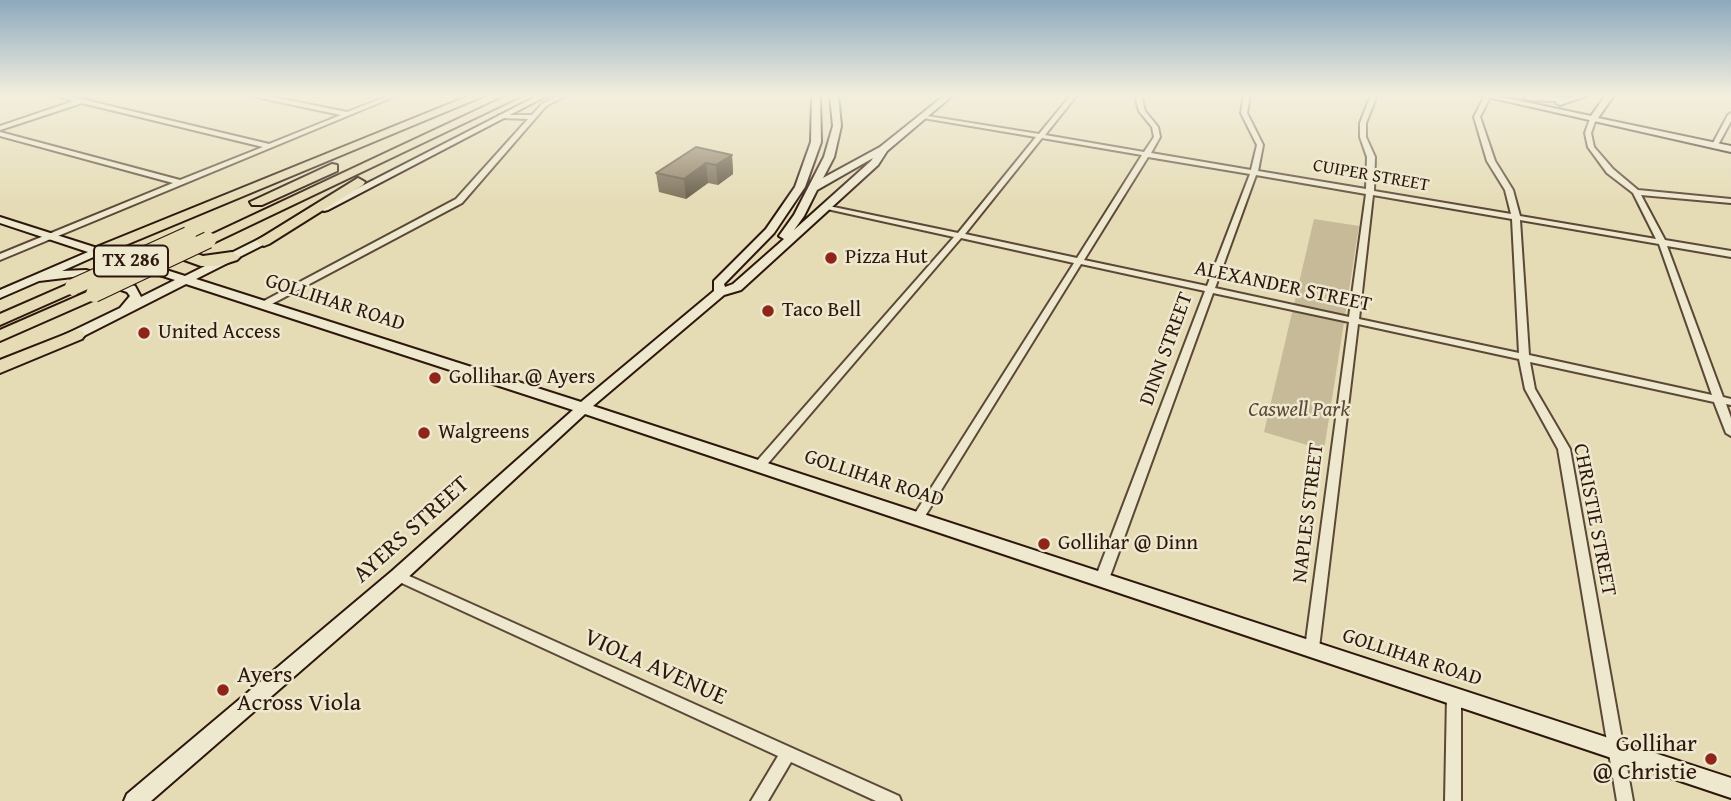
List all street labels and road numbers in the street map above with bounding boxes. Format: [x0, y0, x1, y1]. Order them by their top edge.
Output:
street label: CUIPER STREET [1311, 155, 1431, 197]
road number: TX 286 [94, 246, 168, 276]
street label: ALEXANDER STREET [1192, 256, 1374, 318]
street label: GOLLIHAR ROAD [262, 269, 408, 337]
street label: DINN STREET [1135, 289, 1199, 409]
street label: NAPLES STREET [1288, 442, 1330, 584]
street label: CHRISTIE STREET [1567, 442, 1621, 598]
street label: GOLLIHAR ROAD [801, 445, 947, 513]
street label: AYERS STREET [348, 470, 476, 590]
street label: VIOLA AVENUE [579, 624, 731, 712]
street label: GOLLIHAR ROAD [1339, 624, 1485, 692]

